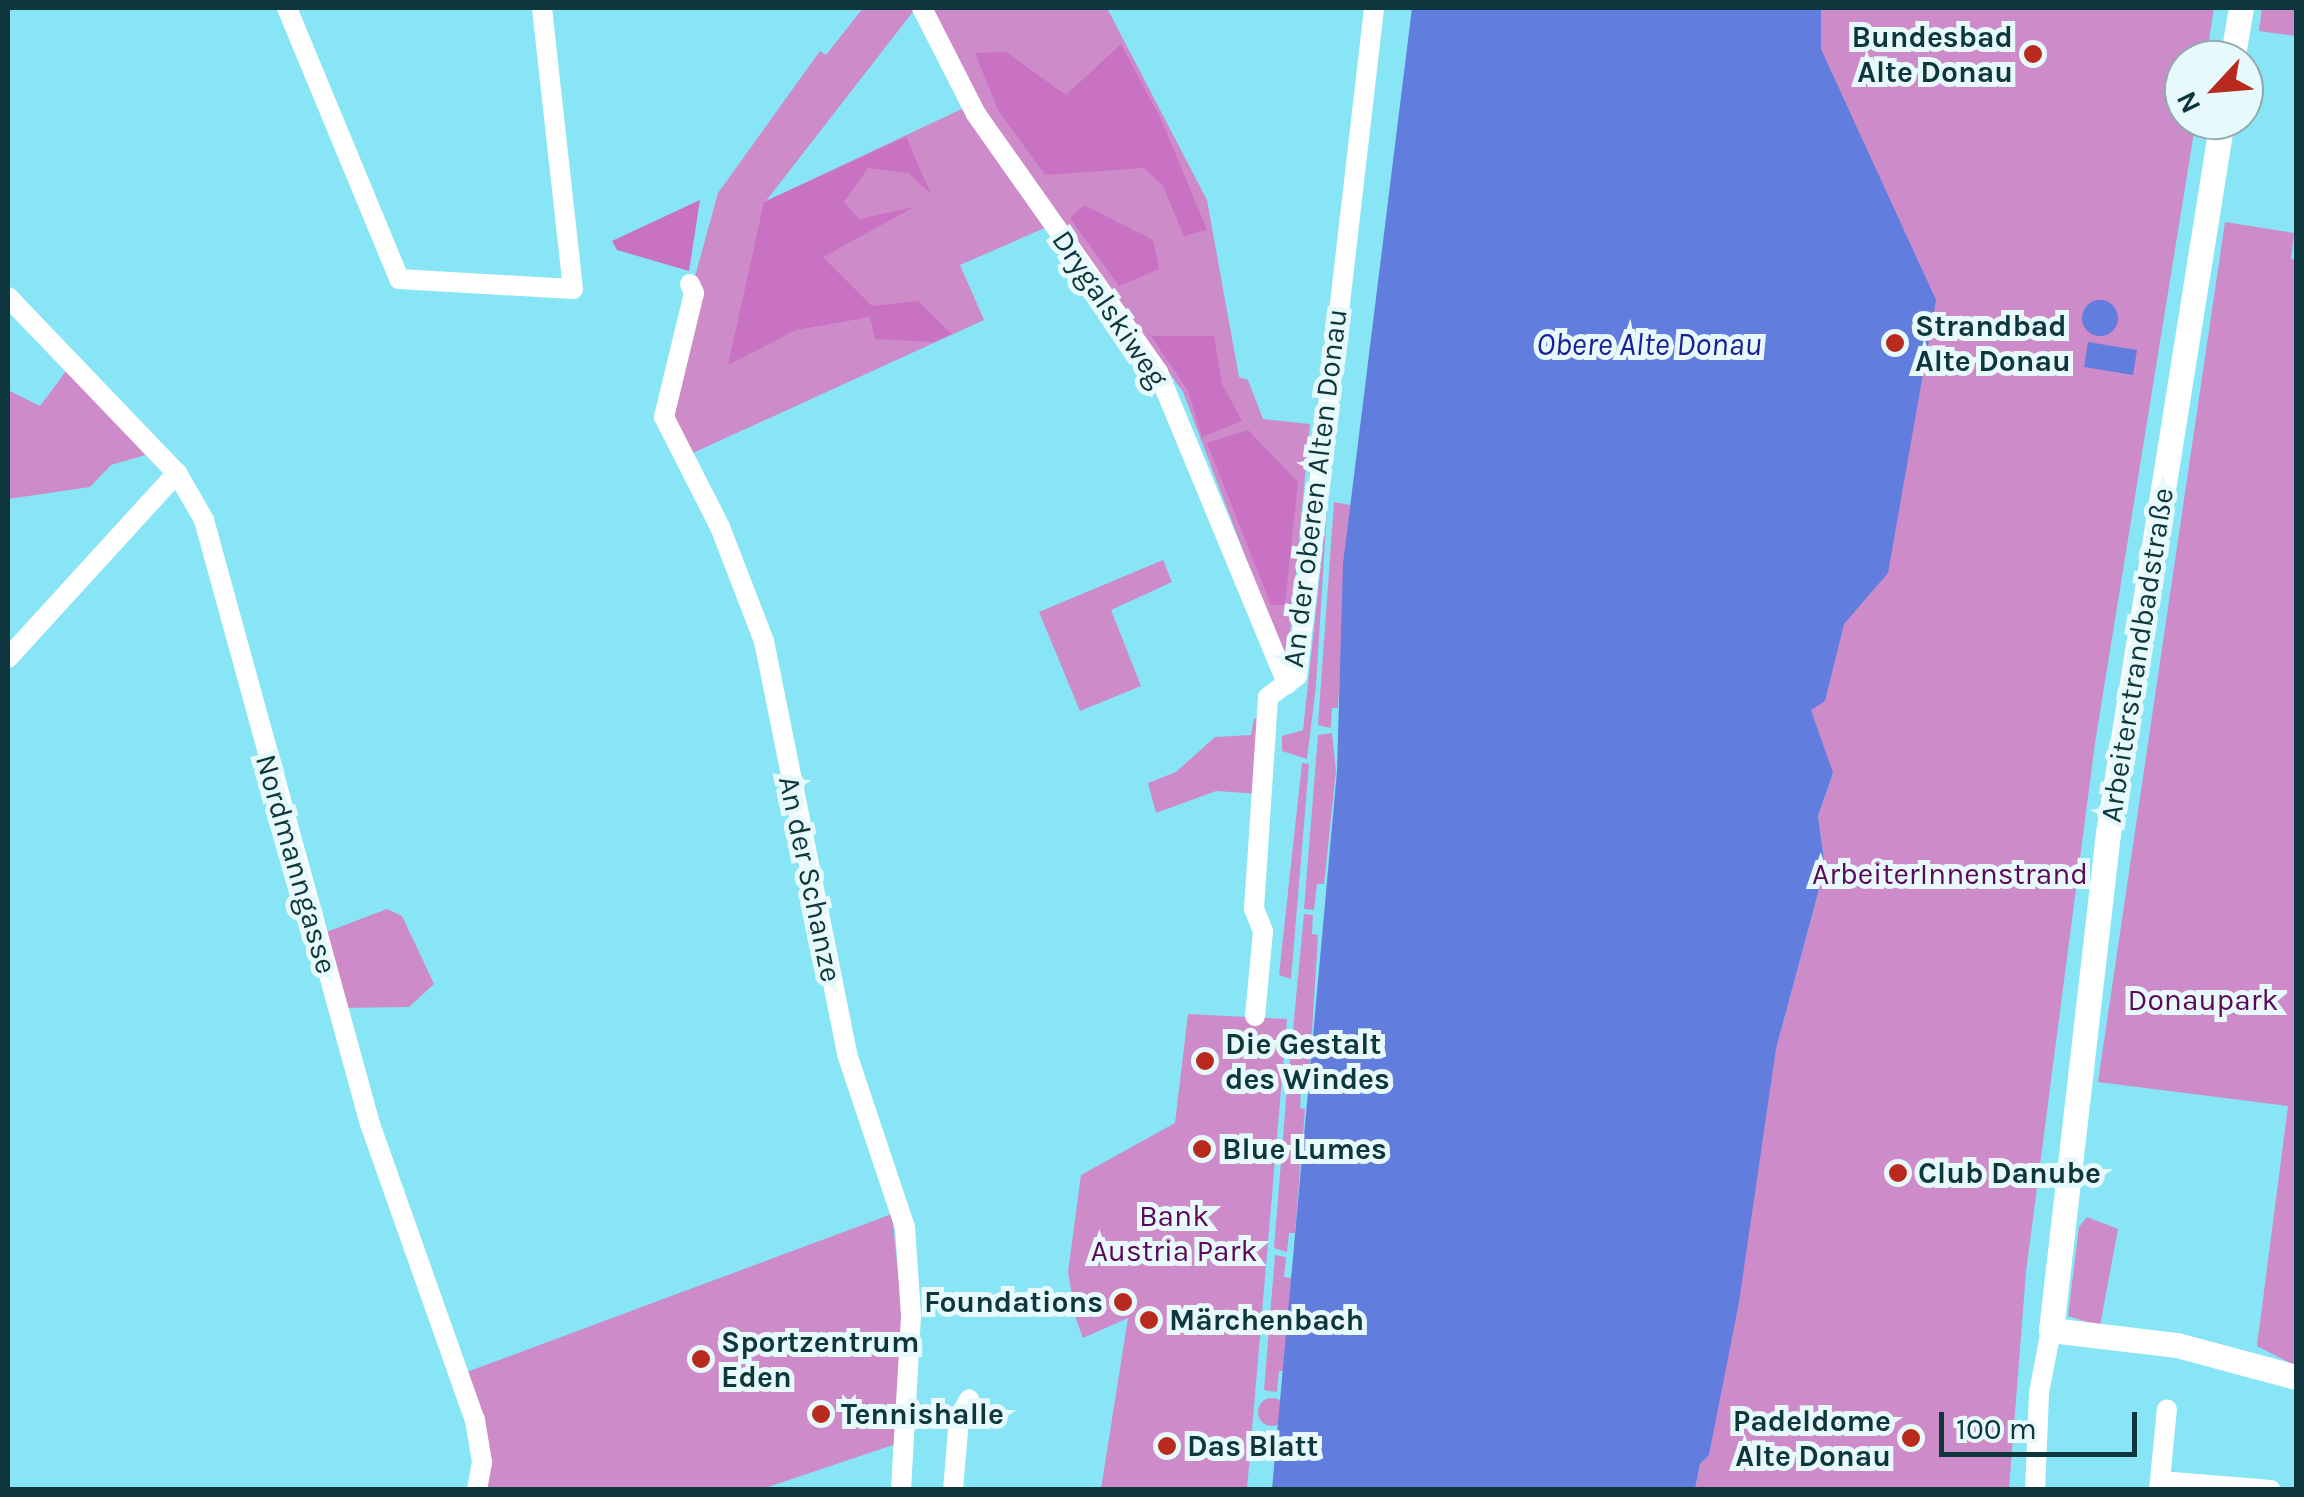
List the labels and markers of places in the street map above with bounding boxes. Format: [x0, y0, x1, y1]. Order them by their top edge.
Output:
place label: Bundesbad Alte Donau [1852, 19, 2013, 90]
marker: Bundesbad Alte Donau [2022, 43, 2044, 65]
place label: Strandbad Alte Donau [1915, 308, 2071, 378]
marker: Strandbad Alte Donau [1884, 332, 1906, 354]
place label: Die Gestalt des Windes [1225, 1026, 1390, 1096]
marker: Die Gestalt des Windes [1194, 1050, 1216, 1072]
place label: Blue Lumes [1222, 1131, 1387, 1167]
marker: Blue Lumes [1191, 1138, 1213, 1160]
place label: Club Danube [1918, 1155, 2101, 1191]
marker: Club Danube [1887, 1162, 1909, 1184]
place label: Foundations [924, 1284, 1103, 1320]
marker: Foundations [1112, 1291, 1134, 1313]
place label: Märchenbach [1169, 1302, 1364, 1338]
marker: Märchenbach [1138, 1309, 1160, 1331]
place label: Sportzentrum Eden [721, 1324, 919, 1394]
marker: Sportzentrum Eden [690, 1348, 712, 1370]
place label: Tennishalle [841, 1396, 1004, 1432]
marker: Tennishalle [810, 1403, 832, 1425]
place label: Padeldome Alte Donau [1733, 1403, 1891, 1474]
marker: Padeldome Alte Donau [1900, 1427, 1922, 1449]
place label: Das Blatt [1187, 1428, 1318, 1464]
marker: Das Blatt [1156, 1435, 1178, 1457]

